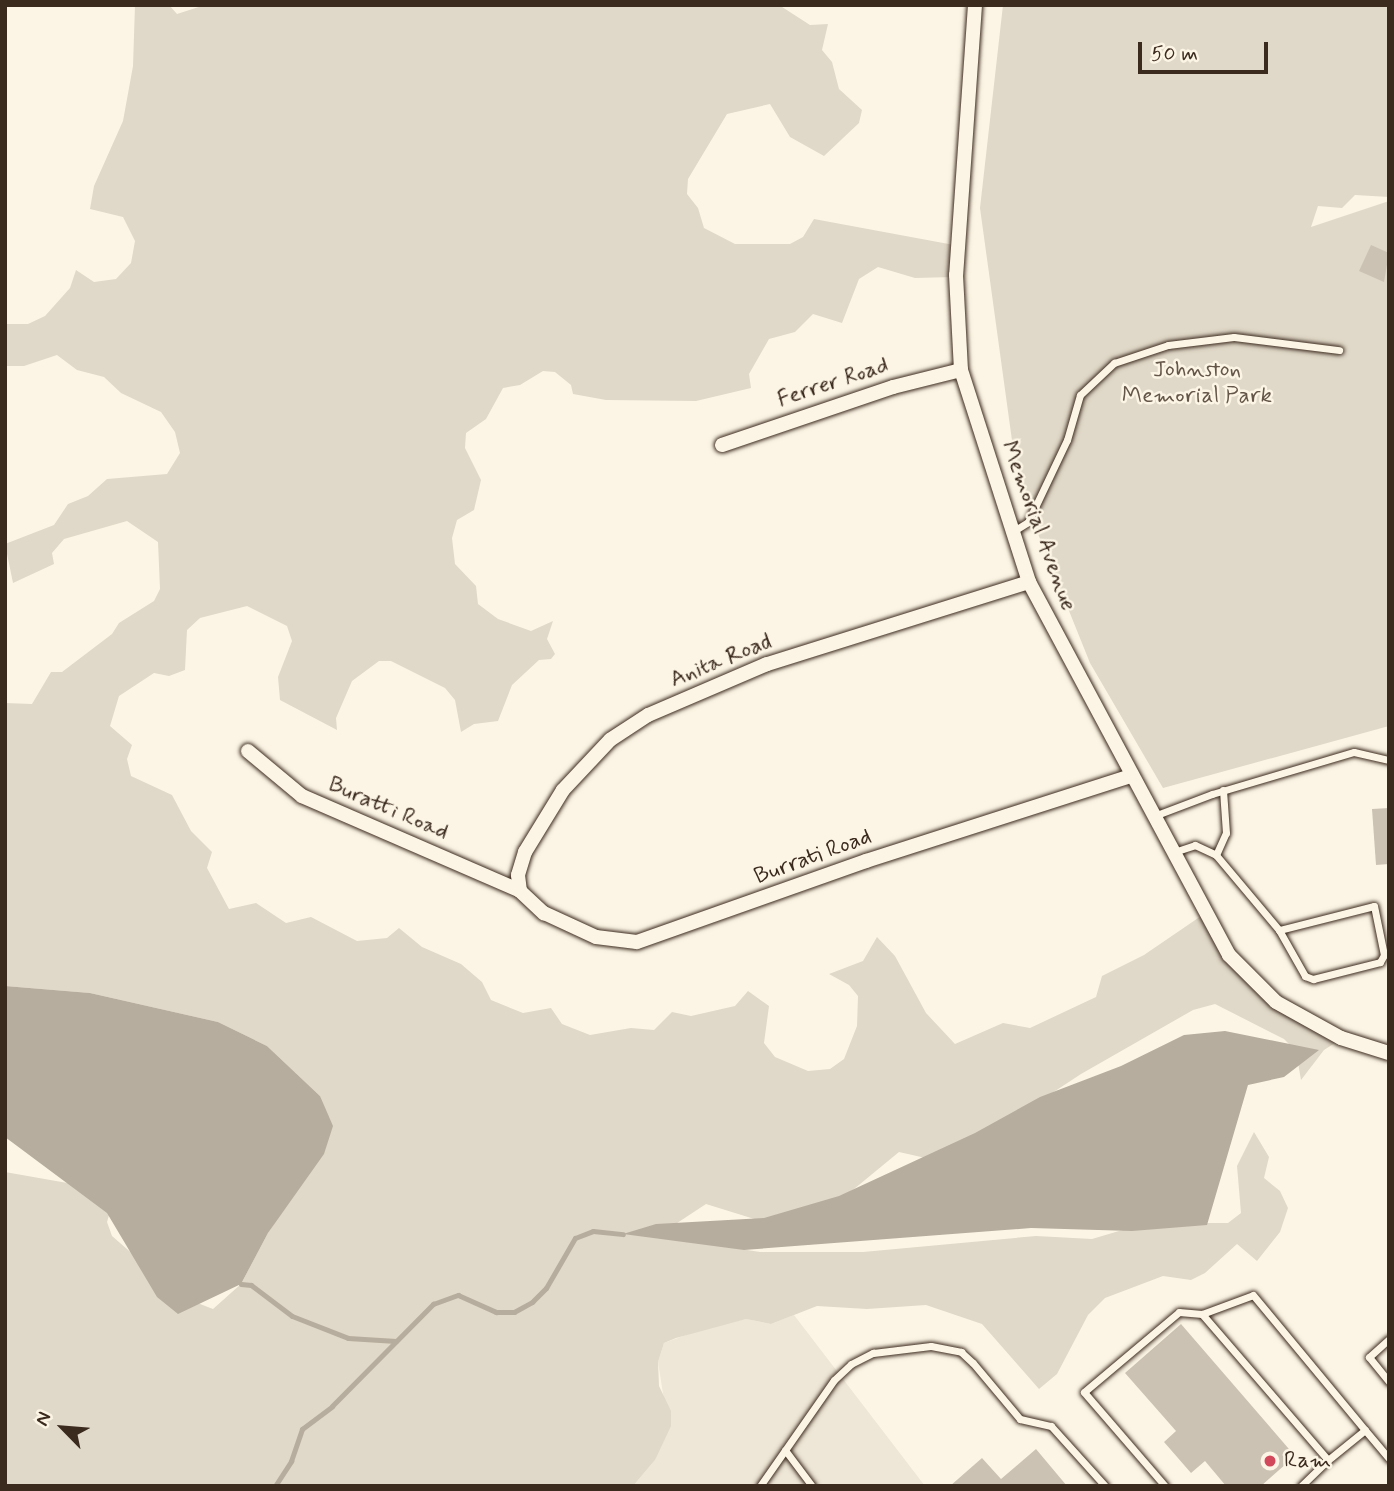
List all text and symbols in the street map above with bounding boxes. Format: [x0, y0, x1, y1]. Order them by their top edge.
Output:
scale bar [1142, 28, 1272, 72]
text: 50 m [1151, 40, 1198, 68]
street label: Ferrer Road [774, 352, 892, 414]
park label: Johnston Memorial Park [1122, 356, 1272, 410]
street label: Memorial Avenue [995, 439, 1081, 613]
street label: Anita Road [667, 628, 775, 694]
street label: Buratti Road [325, 772, 451, 846]
street label: Burrati Road [751, 823, 875, 891]
north arrow [28, 1393, 98, 1463]
text: N [30, 1408, 58, 1430]
place label: Ram [1284, 1447, 1331, 1475]
marker: Ram [1262, 1453, 1278, 1469]

